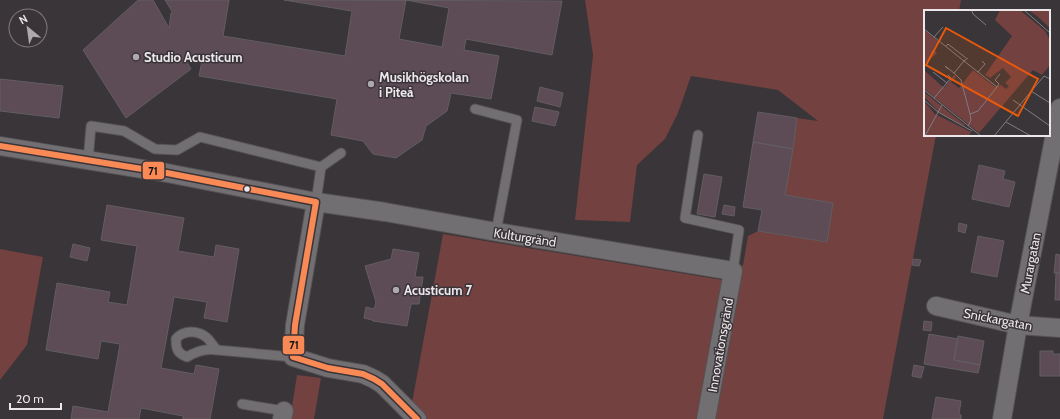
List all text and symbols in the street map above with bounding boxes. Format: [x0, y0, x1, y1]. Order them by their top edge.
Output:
north arrow [8, 8, 48, 48]
inset map [924, 10, 1050, 136]
text: N [16, 11, 30, 27]
place label: Studio Acusticum [144, 49, 242, 65]
marker: Studio Acusticum [131, 52, 141, 62]
place label: Musikhögskolan i Piteå [379, 69, 469, 100]
marker: Musikhögskolan i Piteå [366, 79, 376, 89]
line badge: 71 [142, 161, 165, 180]
text: 71 [148, 164, 158, 178]
unlabelled marker [242, 184, 252, 194]
street label: Kulturgränd [492, 224, 558, 250]
street label: Murargatan [1016, 231, 1044, 295]
place label: Acusticum 7 [404, 282, 472, 298]
marker: Acusticum 7 [391, 285, 401, 295]
street label: Innovationsgränd [704, 297, 736, 393]
street label: Snickargatan [962, 304, 1034, 334]
line badge: 71 [282, 335, 305, 355]
text: 71 [289, 338, 299, 352]
scale bar [10, 385, 61, 411]
text: 20 m [16, 391, 44, 406]

